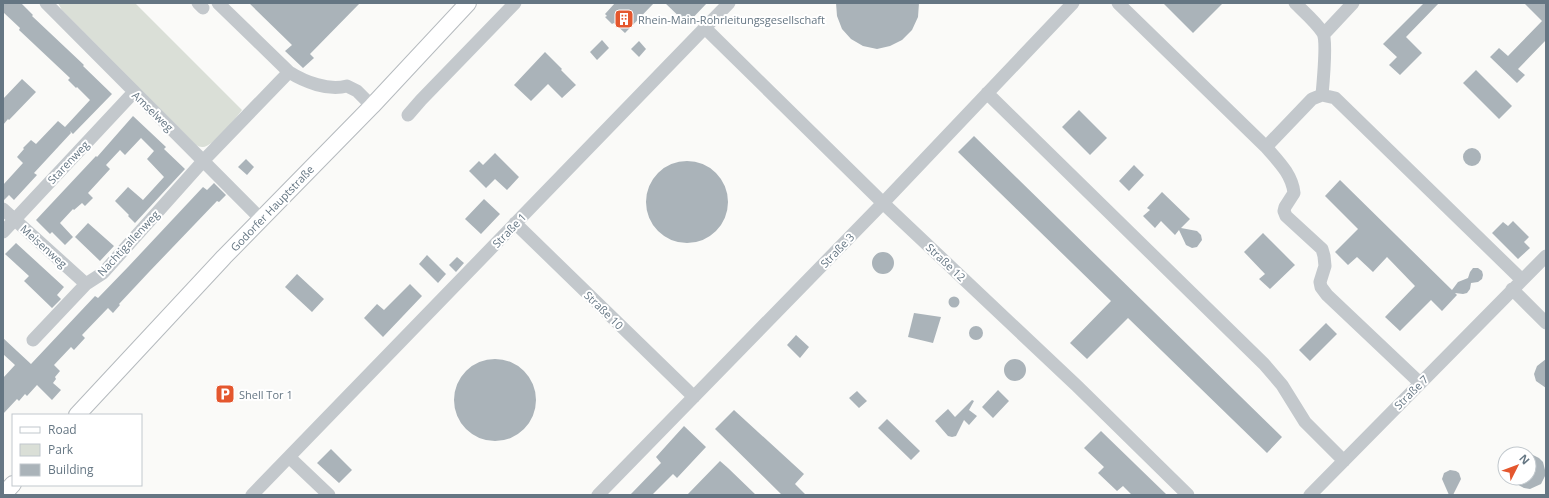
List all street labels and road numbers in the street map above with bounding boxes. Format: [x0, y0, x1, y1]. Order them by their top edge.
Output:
street label: Amselweg [129, 88, 177, 134]
street label: Starenweg [44, 137, 92, 187]
street label: Godorfer Hauptstraße [227, 162, 317, 254]
street label: Nachtigallenweg [94, 207, 162, 279]
street label: Straße 1 [489, 209, 529, 251]
street label: Meisenweg [18, 221, 70, 271]
street label: Straße 3 [817, 229, 857, 271]
street label: Straße 12 [923, 240, 969, 284]
street label: Straße 10 [581, 288, 627, 332]
street label: Straße 7 [1391, 372, 1431, 412]

